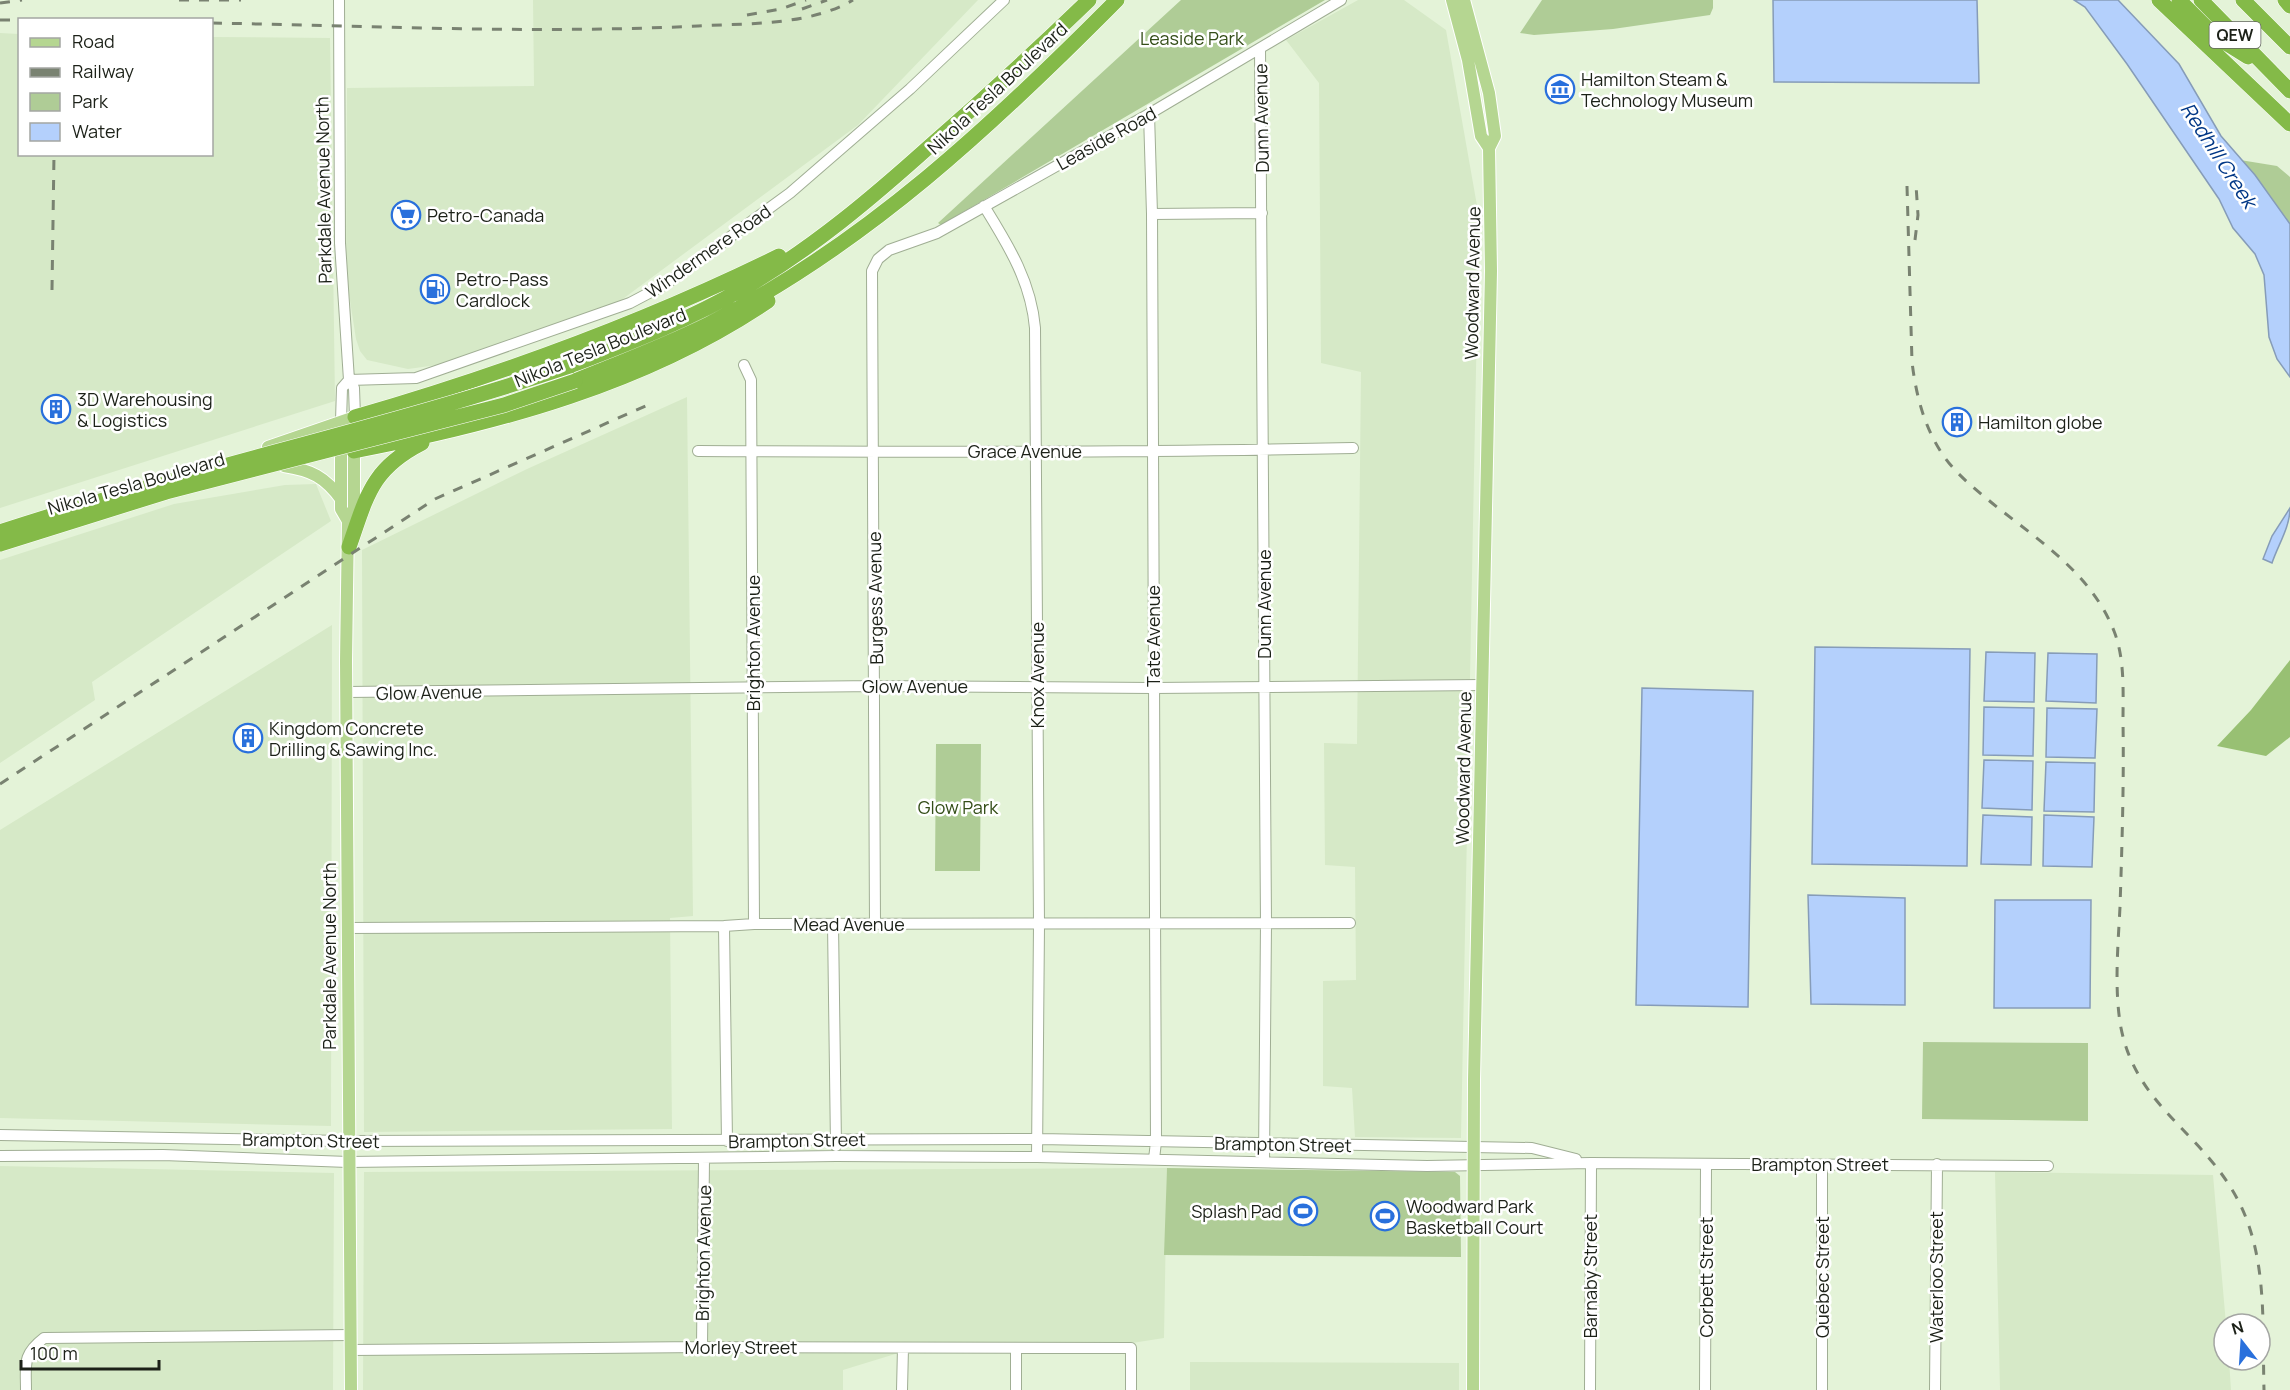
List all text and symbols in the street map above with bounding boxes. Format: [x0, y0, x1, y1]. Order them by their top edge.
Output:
street label: Nikola Tesla Boulevard [922, 17, 1072, 159]
legend [18, 18, 213, 156]
road number: QEW [2210, 22, 2260, 48]
park label: Leaside Park [1140, 26, 1245, 50]
text: Road [72, 29, 115, 53]
text: Railway [72, 59, 134, 83]
street label: Dunn Avenue [1248, 63, 1274, 173]
place label: Hamilton Steam & Technology Museum [1581, 67, 1753, 112]
museum icon: Hamilton Steam & Technology Museum [1544, 73, 1576, 105]
text: Park [72, 89, 109, 113]
street label: Parkdale Avenue North [309, 96, 337, 284]
water label: Redhill Creek [2175, 97, 2265, 216]
street label: Leaside Road [1052, 101, 1160, 175]
text: Water [72, 119, 122, 143]
supermarket icon: Petro-Canada [390, 199, 422, 231]
street label: Windermere Road [641, 199, 775, 303]
place label: Petro-Canada [427, 203, 544, 227]
street label: Woodward Avenue [1459, 206, 1485, 360]
place label: Petro-Pass Cardlock [456, 267, 548, 312]
fuel station icon: Petro-Pass Cardlock [419, 273, 451, 305]
street label: Nikola Tesla Boulevard [511, 302, 689, 392]
place label: 3D Warehousing & Logistics [77, 387, 213, 432]
building icon: 3D Warehousing & Logistics [40, 393, 72, 425]
building icon: Hamilton globe [1941, 406, 1973, 438]
place label: Hamilton globe [1978, 410, 2102, 434]
street label: Grace Avenue [968, 439, 1082, 463]
street label: Nikola Tesla Boulevard [45, 446, 227, 520]
street label: Burgess Avenue [862, 531, 888, 665]
street label: Dunn Avenue [1252, 549, 1276, 659]
street label: Brighton Avenue [741, 575, 765, 711]
street label: Tate Avenue [1141, 585, 1165, 687]
street label: Knox Avenue [1025, 622, 1049, 728]
street label: Glow Avenue [862, 674, 968, 698]
street label: Glow Avenue [376, 679, 482, 705]
street label: Woodward Avenue [1450, 691, 1476, 845]
place label: Kingdom Concrete Drilling & Sawing Inc. [269, 716, 437, 761]
building icon: Kingdom Concrete Drilling & Sawing Inc. [232, 722, 264, 754]
park label: Glow Park [918, 795, 999, 819]
street label: Parkdale Avenue North [317, 862, 341, 1050]
street label: Mead Avenue [793, 912, 905, 936]
street label: Brampton Street [242, 1127, 380, 1153]
street label: Brampton Street [728, 1127, 866, 1153]
street label: Brampton Street [1214, 1131, 1352, 1157]
street label: Brampton Street [1751, 1152, 1889, 1176]
street label: Brighton Avenue [690, 1185, 716, 1321]
place label: Woodward Park Basketball Court [1406, 1194, 1544, 1239]
sports icon: Splash Pad [1287, 1195, 1319, 1227]
place label: Splash Pad [1191, 1199, 1282, 1223]
sports icon: Woodward Park Basketball Court [1369, 1200, 1401, 1232]
street label: Waterloo Street [1924, 1211, 1948, 1343]
street label: Barnaby Street [1578, 1214, 1602, 1338]
street label: Corbett Street [1694, 1216, 1718, 1338]
street label: Quebec Street [1810, 1216, 1834, 1338]
north arrow [2212, 1312, 2272, 1372]
text: N [2229, 1315, 2246, 1340]
scale bar [21, 1333, 159, 1371]
street label: Morley Street [685, 1335, 797, 1359]
text: 100 m [30, 1341, 78, 1365]

